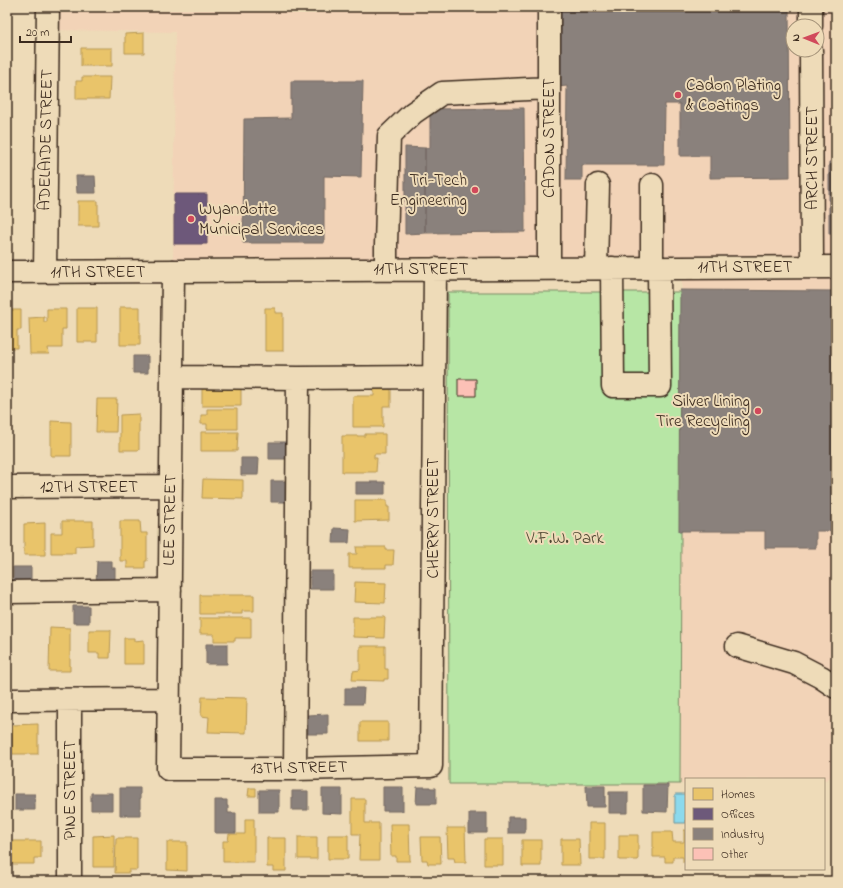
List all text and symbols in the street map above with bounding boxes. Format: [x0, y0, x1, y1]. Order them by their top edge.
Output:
scale bar [20, 18, 71, 44]
north arrow [785, 18, 825, 58]
text: 20 m [26, 24, 49, 42]
text: N [788, 34, 804, 42]
street label: ADELAIDE STREET [32, 69, 60, 211]
place label: Cadon Plating & Coatings [686, 73, 781, 120]
street label: CADON STREET [537, 78, 562, 198]
marker: Cadon Plating & Coatings [673, 90, 683, 100]
street label: ARCH STREET [800, 106, 825, 210]
place label: Tri-Tech Engineering [390, 168, 467, 215]
marker: Tri-Tech Engineering [470, 185, 480, 195]
place label: Wyandotte Municipal Services [199, 197, 324, 242]
marker: Wyandotte Municipal Services [186, 214, 196, 224]
street label: 11TH STREET [697, 255, 793, 280]
street label: 11TH STREET [373, 257, 469, 282]
street label: 11TH STREET [50, 260, 146, 285]
place label: Silver Lining Tire Recycling [656, 389, 750, 436]
marker: Silver Lining Tire Recycling [753, 406, 763, 416]
street label: CHERRY STREET [421, 457, 446, 578]
street label: LEE STREET [157, 474, 183, 566]
street label: 12TH STREET [40, 475, 138, 500]
park label: V.F.W. Park [525, 526, 604, 551]
street label: PINE STREET [58, 740, 83, 840]
street label: 13TH STREET [250, 755, 348, 781]
legend [685, 778, 825, 870]
text: Homes [721, 786, 755, 804]
text: Offices [721, 806, 755, 824]
text: Industry [721, 826, 764, 845]
text: Other [721, 846, 748, 864]

